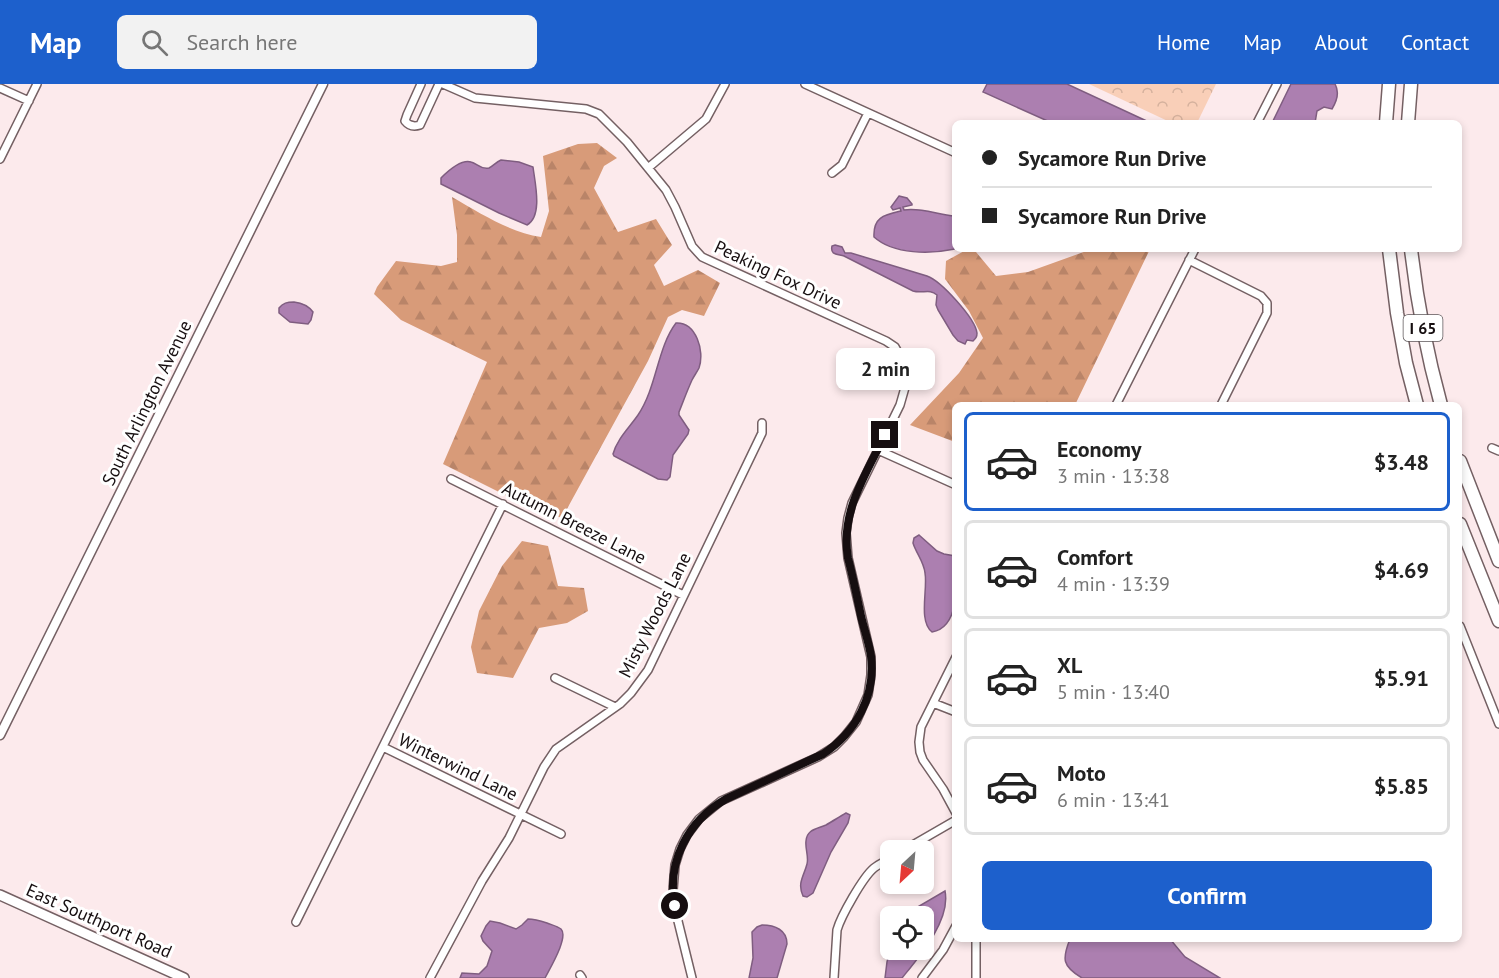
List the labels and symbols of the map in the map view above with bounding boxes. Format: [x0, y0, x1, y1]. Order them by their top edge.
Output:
street label: Peaking Fox Drive [711, 235, 845, 314]
road number: I 65 [1404, 315, 1442, 341]
street label: South Arlington Avenue [97, 316, 197, 489]
callout: 2 min [836, 348, 934, 390]
route end [871, 421, 898, 448]
street label: Autumn Breeze Lane [498, 476, 650, 569]
street label: Misty Woods Lane [613, 548, 696, 681]
street label: Winterwind Lane [395, 728, 522, 805]
north arrow [880, 840, 934, 894]
street label: East Southport Road [23, 878, 176, 963]
route start [661, 892, 688, 919]

